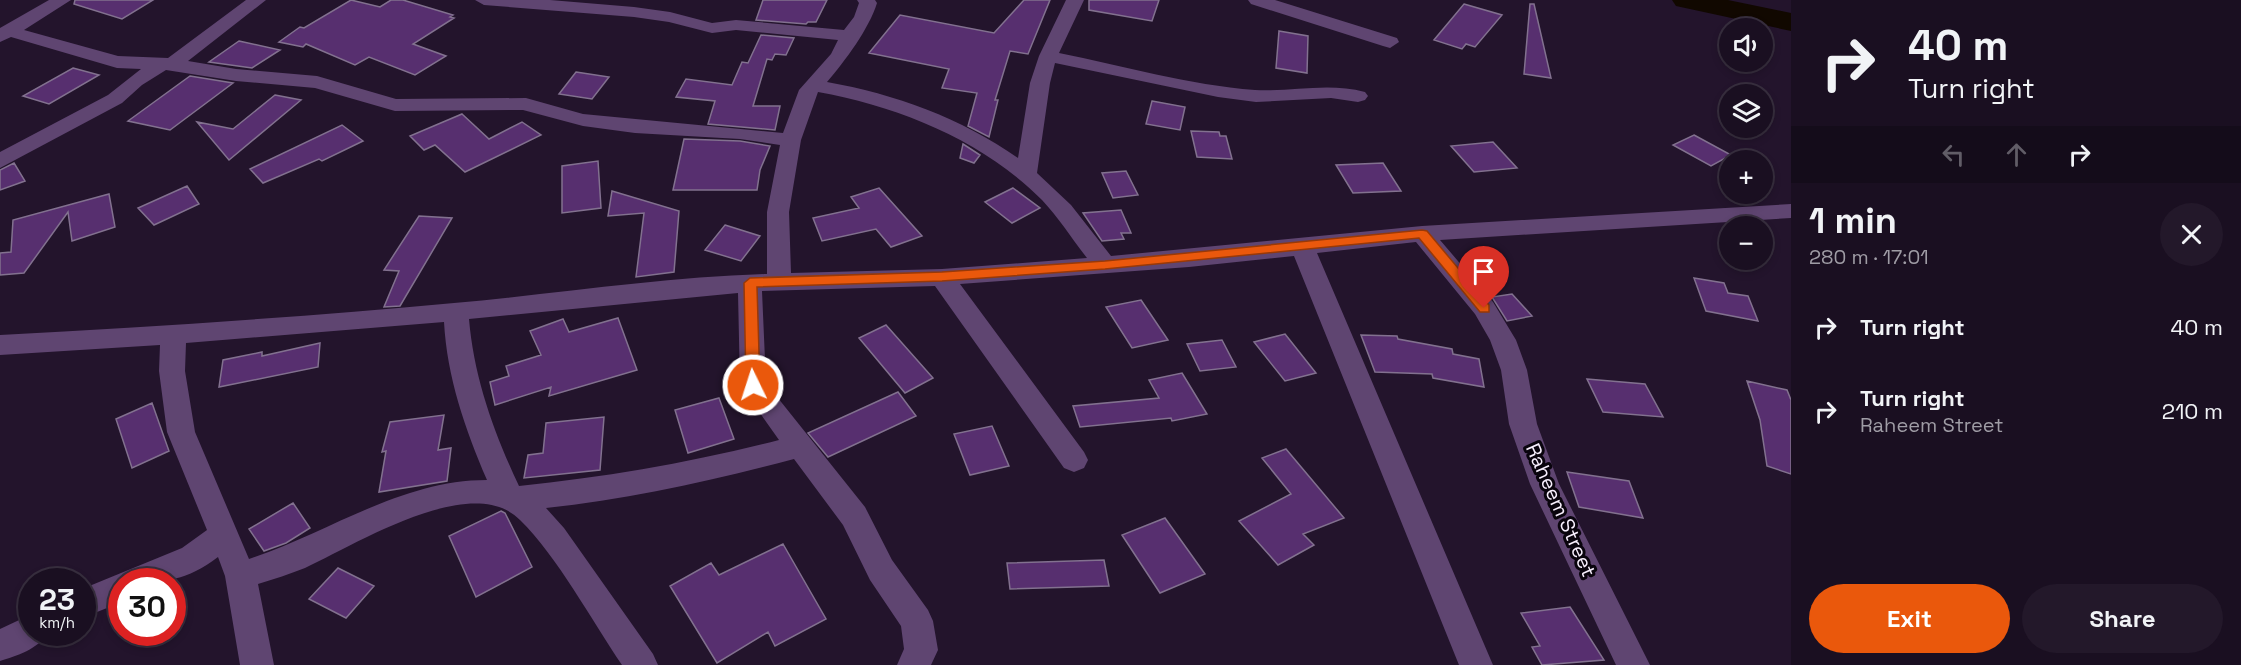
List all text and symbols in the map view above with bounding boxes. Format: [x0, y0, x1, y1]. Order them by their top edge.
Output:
map controls [1719, 18, 1773, 270]
button: sound [1719, 18, 1773, 72]
text: 40 m [1908, 19, 2008, 72]
icon: right [1809, 24, 1887, 102]
text: Turn right [1908, 71, 2035, 106]
button: layers [1719, 84, 1773, 138]
icon: left [1937, 138, 1970, 171]
icon: ahead [2000, 138, 2033, 171]
icon: right [2063, 138, 2096, 171]
button: + [1719, 150, 1773, 204]
text: 1 min [1809, 198, 1897, 244]
button: close [2160, 203, 2223, 266]
button: − [1719, 216, 1773, 270]
text: 280 m · 17:01 [1809, 244, 1929, 270]
pin [1458, 246, 1509, 308]
icon: arrive [1467, 255, 1500, 288]
icon: right [1809, 311, 1842, 344]
text: Turn right [1860, 313, 1965, 341]
text: 40 m [2171, 313, 2223, 341]
position arrow [721, 353, 785, 417]
text: Turn right [1860, 384, 1965, 412]
icon: right [1809, 395, 1842, 428]
text: 210 m [2162, 397, 2223, 425]
text: Raheem Street [1860, 412, 2004, 438]
street label: Raheem Street [1520, 439, 1602, 581]
speed limit sign: 30 [108, 568, 186, 646]
text: 23 [39, 580, 75, 619]
button: Exit [1809, 584, 2010, 653]
button: Share [2022, 584, 2223, 653]
text: km/h [39, 613, 75, 632]

